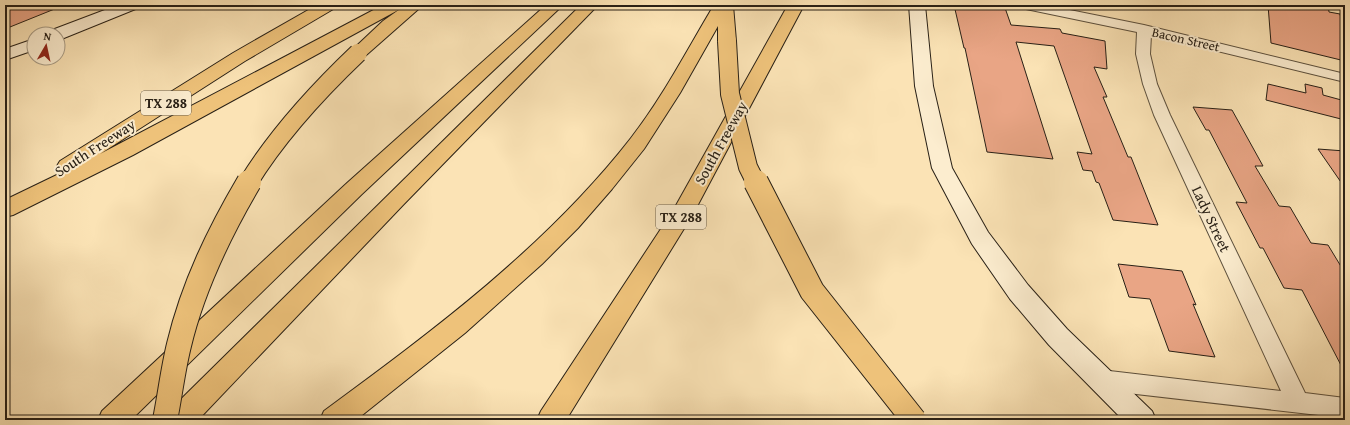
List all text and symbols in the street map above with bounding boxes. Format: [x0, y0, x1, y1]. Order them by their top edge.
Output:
street label: Bacon Street [1150, 22, 1222, 57]
north arrow [26, 26, 66, 66]
text: N [43, 28, 53, 45]
road number: TX 288 [141, 91, 191, 115]
street label: South Freeway [689, 97, 752, 188]
street label: South Freeway [50, 113, 140, 182]
street label: Lady Street [1187, 182, 1236, 256]
road number: TX 288 [656, 205, 706, 229]

